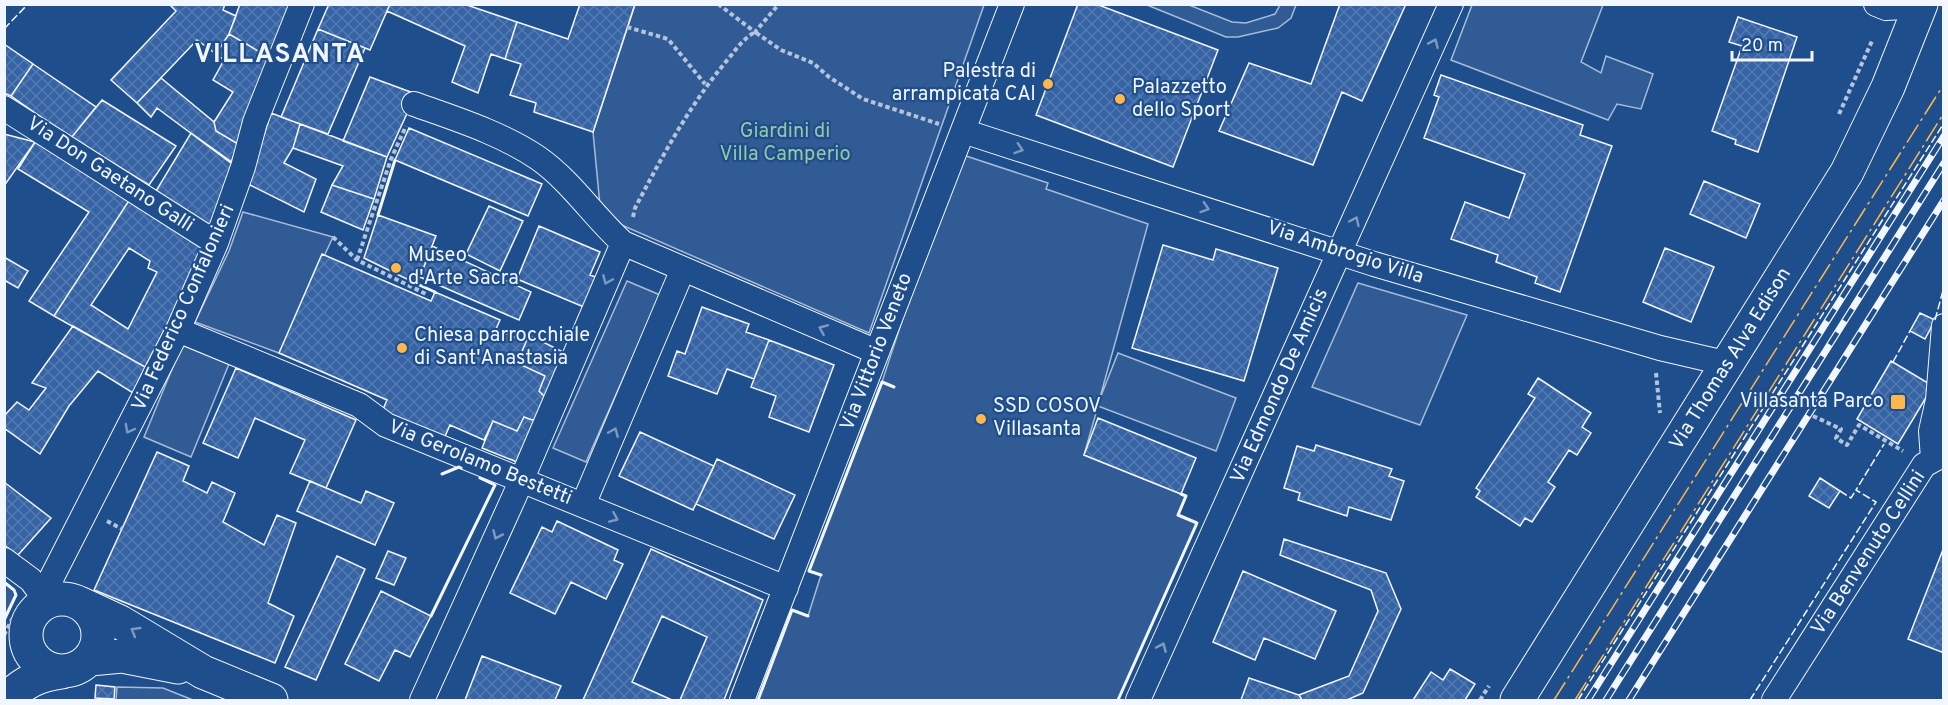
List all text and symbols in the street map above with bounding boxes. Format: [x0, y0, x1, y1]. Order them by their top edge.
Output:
scale bar [1732, 24, 1812, 62]
text: 20 m [1741, 35, 1783, 58]
one-way arrow [1427, 38, 1439, 49]
district label: VILLASANTA [194, 39, 366, 72]
place label: Palestra di arrampicata CAI [892, 59, 1036, 108]
place label: Palazzetto dello Sport [1132, 75, 1231, 124]
marker: Palestra di arrampicata CAI [1041, 77, 1055, 91]
marker: Palazzetto dello Sport [1113, 92, 1127, 106]
street label: Via Don Gaetano Galli [21, 111, 199, 239]
park label: Giardini di Villa Camperio [719, 119, 851, 168]
one-way arrow [1013, 141, 1024, 154]
street label: Via Federico Confalonieri [127, 200, 241, 416]
one-way arrow [1199, 201, 1210, 213]
street label: Via Ambrogio Villa [1263, 215, 1427, 291]
one-way arrow [1347, 216, 1359, 227]
place label: Museo d'Arte Sacra [408, 243, 519, 292]
marker: Museo d'Arte Sacra [389, 261, 403, 275]
street label: Via Thomas Alva Edison [1664, 263, 1798, 455]
street label: Via Vittorio Veneto [835, 269, 919, 435]
one-way arrow [603, 274, 615, 285]
street label: Via Edmondo De Amicis [1225, 284, 1335, 488]
place label: Chiesa parrocchiale di Sant'Anastasia [414, 323, 590, 372]
one-way arrow [819, 324, 830, 336]
marker: Chiesa parrocchiale di Sant'Anastasia [395, 341, 409, 355]
place label: Villasanta Parco [1740, 389, 1884, 415]
marker: Villasanta Parco [1889, 393, 1907, 411]
place label: SSD COSOV Villasanta [993, 394, 1101, 443]
marker: SSD COSOV Villasanta [974, 412, 988, 426]
street label: Via Gerolamo Bestetti [384, 414, 576, 512]
one-way arrow [125, 423, 136, 434]
one-way arrow [607, 427, 619, 438]
street label: Via Benvenuto Cellini [1806, 466, 1932, 640]
one-way arrow [608, 511, 619, 523]
one-way arrow [492, 529, 504, 540]
one-way arrow [131, 627, 141, 639]
one-way arrow [1155, 643, 1167, 654]

